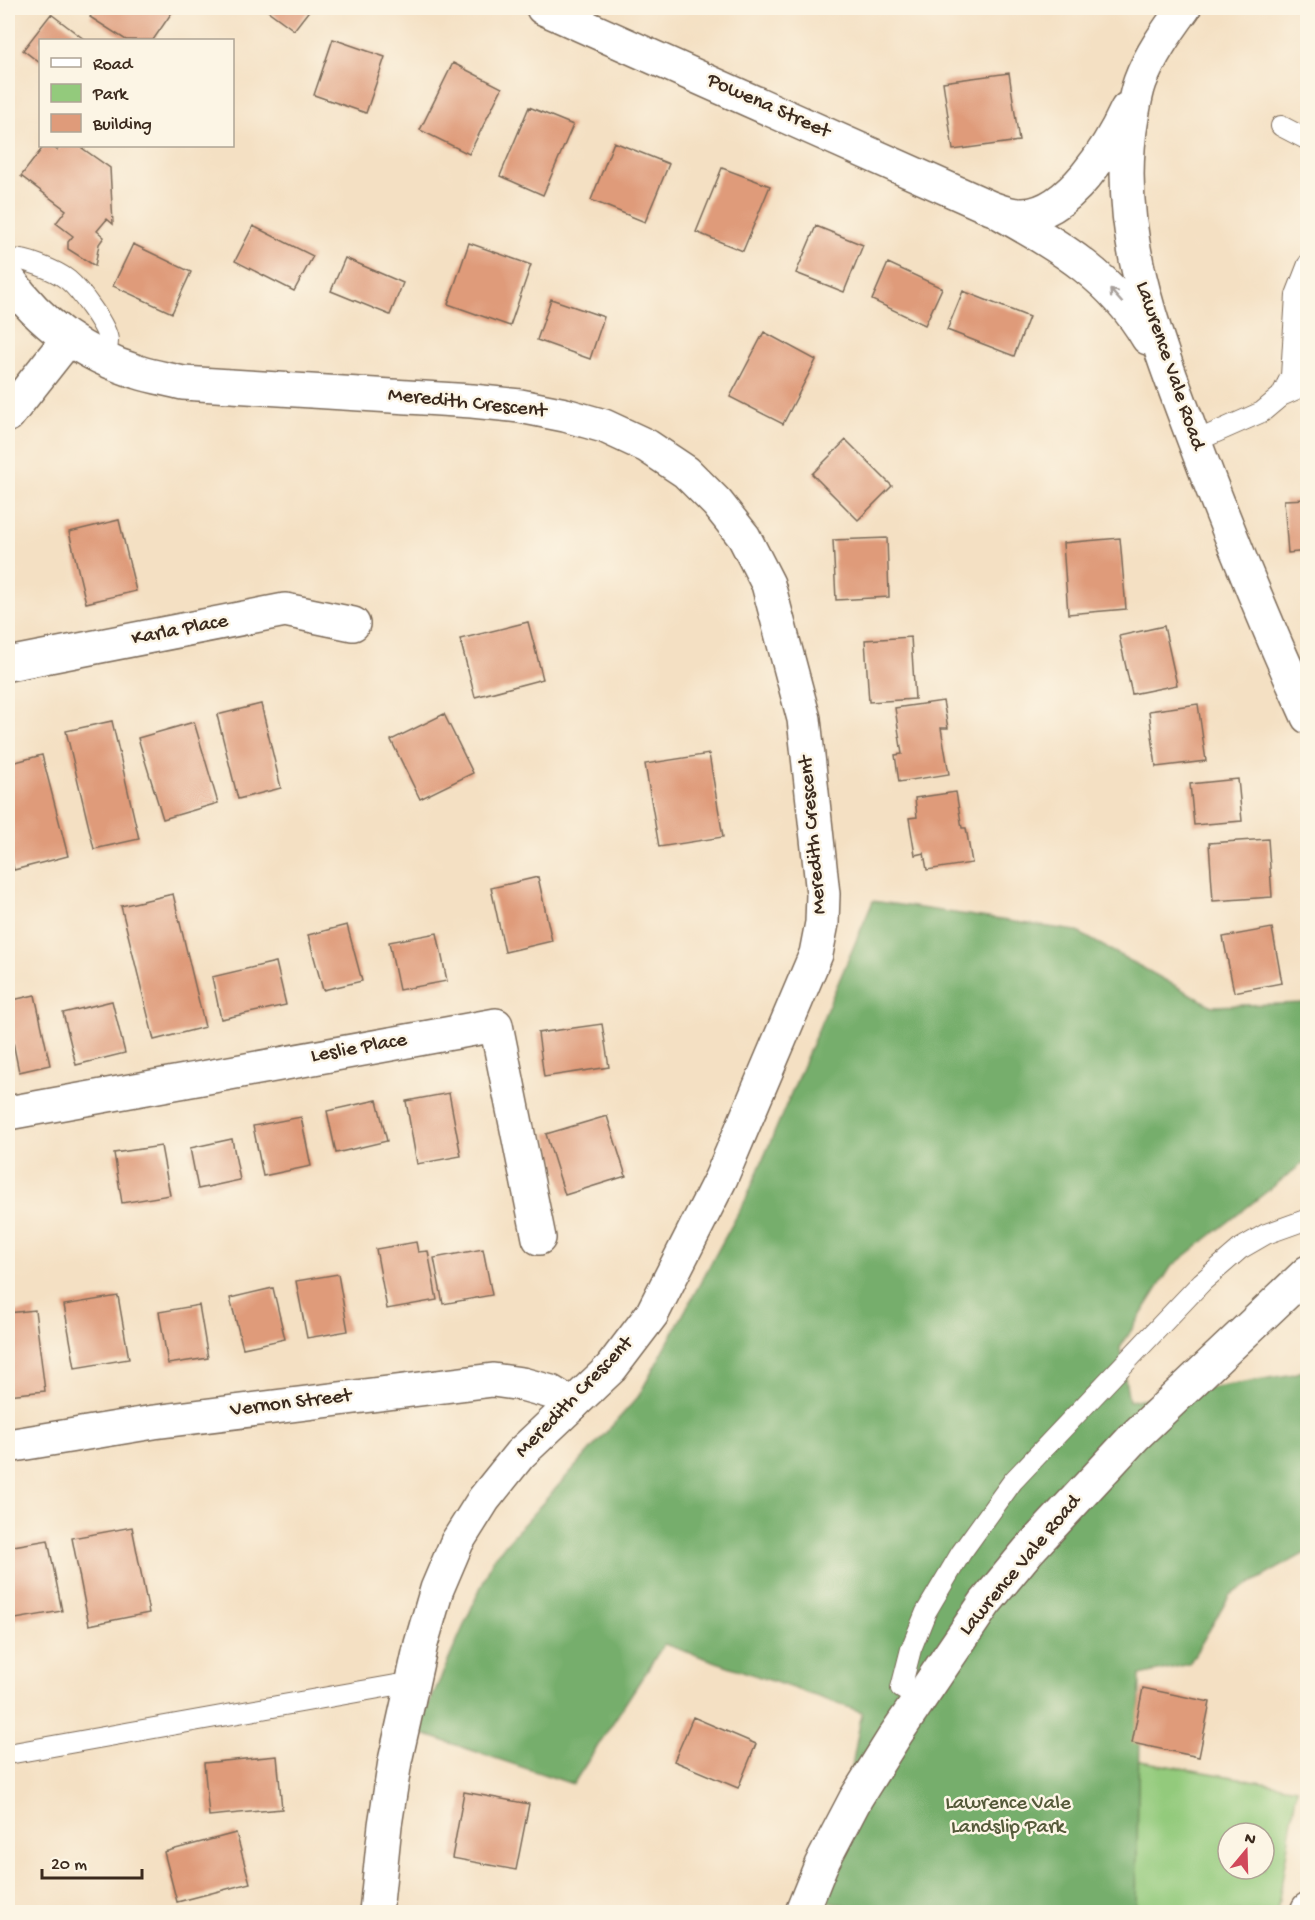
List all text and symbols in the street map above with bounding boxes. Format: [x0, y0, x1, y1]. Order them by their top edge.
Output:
legend [39, 39, 234, 147]
text: Road [93, 55, 134, 76]
street label: Powena Street [702, 68, 836, 146]
text: Park [92, 85, 129, 106]
text: Building [92, 115, 152, 136]
street label: Lawrence Vale Road [1128, 279, 1210, 455]
one-way arrow [1109, 288, 1123, 303]
street label: Meredith Crescent [386, 383, 550, 425]
street label: Karla Place [130, 609, 232, 653]
street label: Meredith Crescent [794, 752, 833, 915]
street label: Leslie Place [309, 1028, 410, 1070]
street label: Meredith Crescent [511, 1330, 641, 1464]
street label: Vernon Street [228, 1384, 355, 1424]
street label: Lawrence Vale Road [955, 1489, 1088, 1642]
park label: Lawrence Vale Landslip Park [945, 1792, 1072, 1841]
north arrow [1216, 1821, 1276, 1881]
text: N [1242, 1829, 1258, 1851]
scale bar [42, 1842, 142, 1880]
text: 20 m [51, 1855, 87, 1876]

